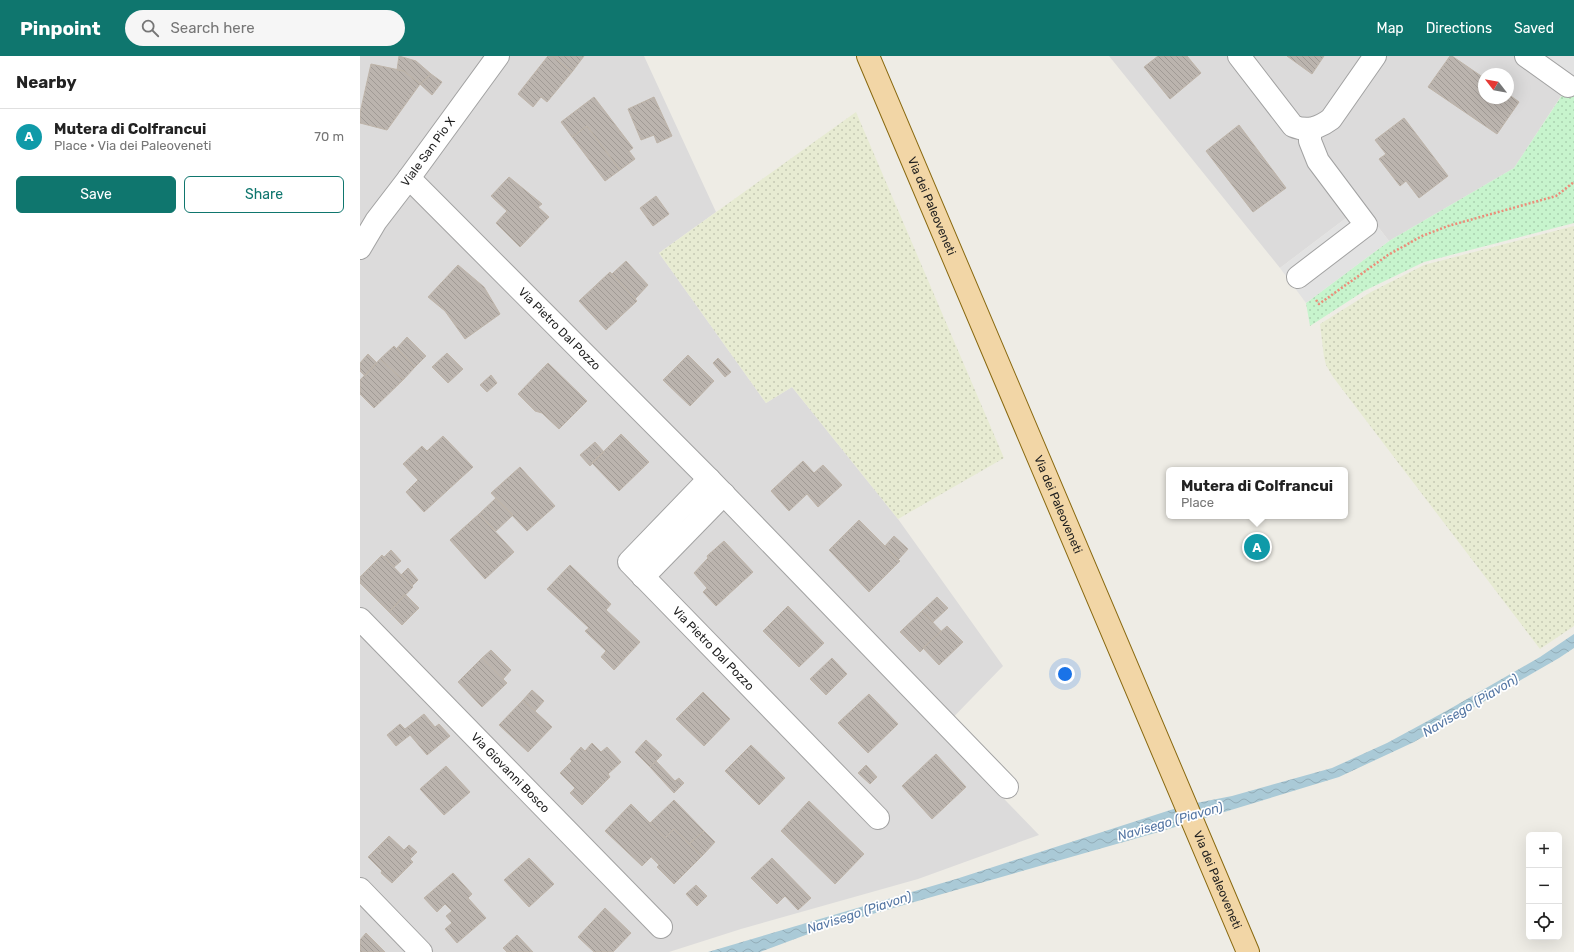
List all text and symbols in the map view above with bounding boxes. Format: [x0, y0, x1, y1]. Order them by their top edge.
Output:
search box [125, 10, 405, 46]
text: Pinpoint [20, 17, 101, 40]
icon: search [139, 17, 161, 39]
text: Search here [171, 19, 255, 37]
text: Map [1377, 20, 1404, 37]
text: Directions [1426, 20, 1492, 37]
text: Saved [1514, 20, 1554, 37]
north arrow [1478, 68, 1514, 104]
text: Nearby [16, 72, 77, 92]
street label: Viale San Pio X [398, 114, 458, 189]
text: Mutera di Colfrancui [54, 120, 206, 138]
text: A [24, 129, 34, 144]
text: 70 m [314, 129, 344, 144]
text: Place · Via dei Paleoveneti [54, 138, 211, 153]
street label: Via dei Paleoveneti [905, 155, 959, 257]
button: Save [16, 176, 176, 213]
button: Share [184, 176, 344, 213]
street label: Via Pietro Dal Pozzo [515, 285, 604, 373]
street label: Via dei Paleoveneti [1031, 453, 1085, 556]
popup [1166, 467, 1348, 519]
text: Mutera di Colfrancui [1181, 477, 1333, 495]
text: Place [1181, 495, 1214, 510]
pin: A [1244, 532, 1270, 562]
street label: Via Pietro Dal Pozzo [669, 604, 757, 693]
your location [1055, 664, 1075, 684]
water label: Navisego (Piavon) [1420, 671, 1522, 741]
street label: Via Giovanni Bosco [468, 730, 552, 816]
water label: Navisego (Piavon) [1116, 799, 1225, 845]
street label: Via dei Paleoveneti [1190, 829, 1244, 931]
map controls [1526, 832, 1562, 940]
button: + [1526, 832, 1562, 868]
button: − [1526, 868, 1562, 904]
water label: Navisego (Piavon) [805, 888, 914, 937]
button: locate [1526, 904, 1562, 940]

